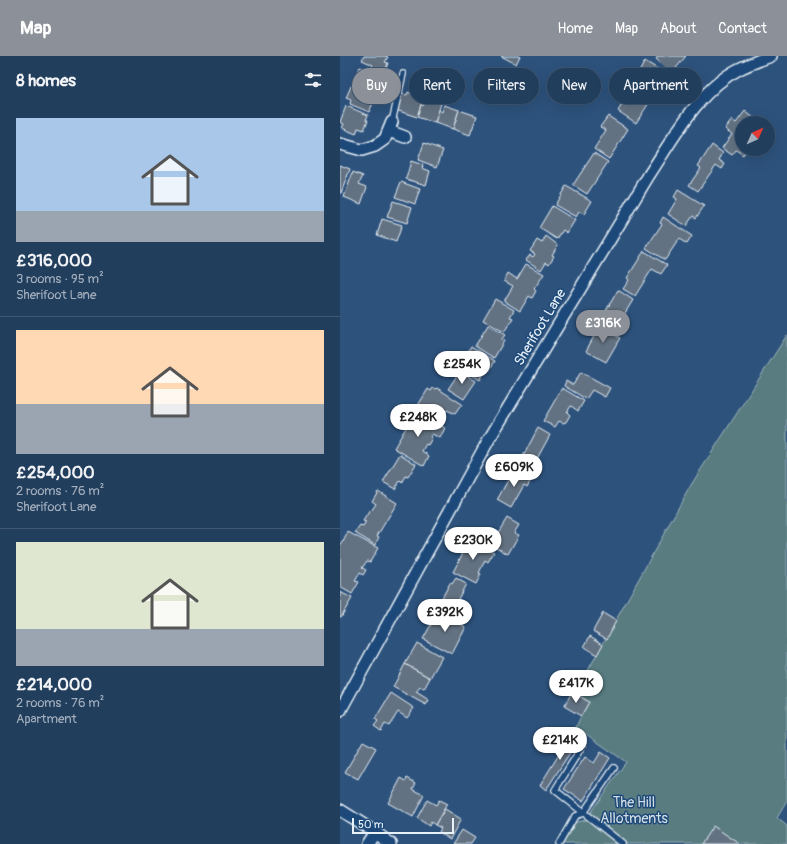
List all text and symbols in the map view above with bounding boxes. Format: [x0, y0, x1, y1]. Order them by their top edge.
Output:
text: Map [20, 16, 51, 40]
text: Home [558, 20, 593, 37]
text: Map [615, 20, 638, 37]
text: About [660, 20, 696, 37]
text: Contact [718, 20, 767, 37]
chip: Buy [352, 68, 401, 104]
chip: Rent [409, 68, 465, 104]
chip: Filters [473, 68, 539, 104]
chip: New [547, 68, 601, 104]
chip: Apartment [609, 68, 702, 104]
icon: filters [302, 69, 324, 91]
text: 8 homes [16, 70, 76, 91]
north arrow [735, 116, 775, 156]
map controls [735, 116, 775, 156]
icon: home [134, 144, 206, 216]
text: £316,000 [16, 250, 92, 271]
text: 3 rooms · 95 m² [16, 271, 104, 287]
street label: Sherifoot Lane [510, 285, 570, 368]
text: Sherifoot Lane [16, 287, 96, 303]
pin: £316K [575, 310, 631, 344]
text: £316K [585, 315, 621, 331]
pin: £254K [434, 351, 490, 385]
icon: home [134, 356, 206, 428]
text: £254K [443, 356, 481, 372]
pin: £248K [390, 404, 446, 438]
text: £248K [399, 409, 437, 425]
pin: £609K [486, 454, 542, 488]
text: £609K [494, 459, 534, 475]
text: £254,000 [16, 462, 95, 483]
text: 2 rooms · 76 m² [16, 483, 104, 499]
text: Sherifoot Lane [16, 499, 96, 515]
pin: £230K [445, 527, 501, 561]
text: £230K [453, 532, 493, 548]
icon: home [134, 568, 206, 640]
pin: £392K [417, 599, 473, 633]
text: £392K [426, 604, 464, 620]
pin: £417K [548, 670, 604, 704]
text: £214,000 [16, 674, 92, 695]
text: £417K [558, 675, 594, 691]
text: 2 rooms · 76 m² [16, 695, 104, 711]
text: Apartment [16, 711, 77, 727]
pin: £214K [532, 727, 588, 761]
text: £214K [542, 732, 578, 748]
park label: The Hill Allotments [600, 794, 669, 827]
scale bar [352, 816, 454, 835]
text: 50 m [358, 818, 384, 831]

